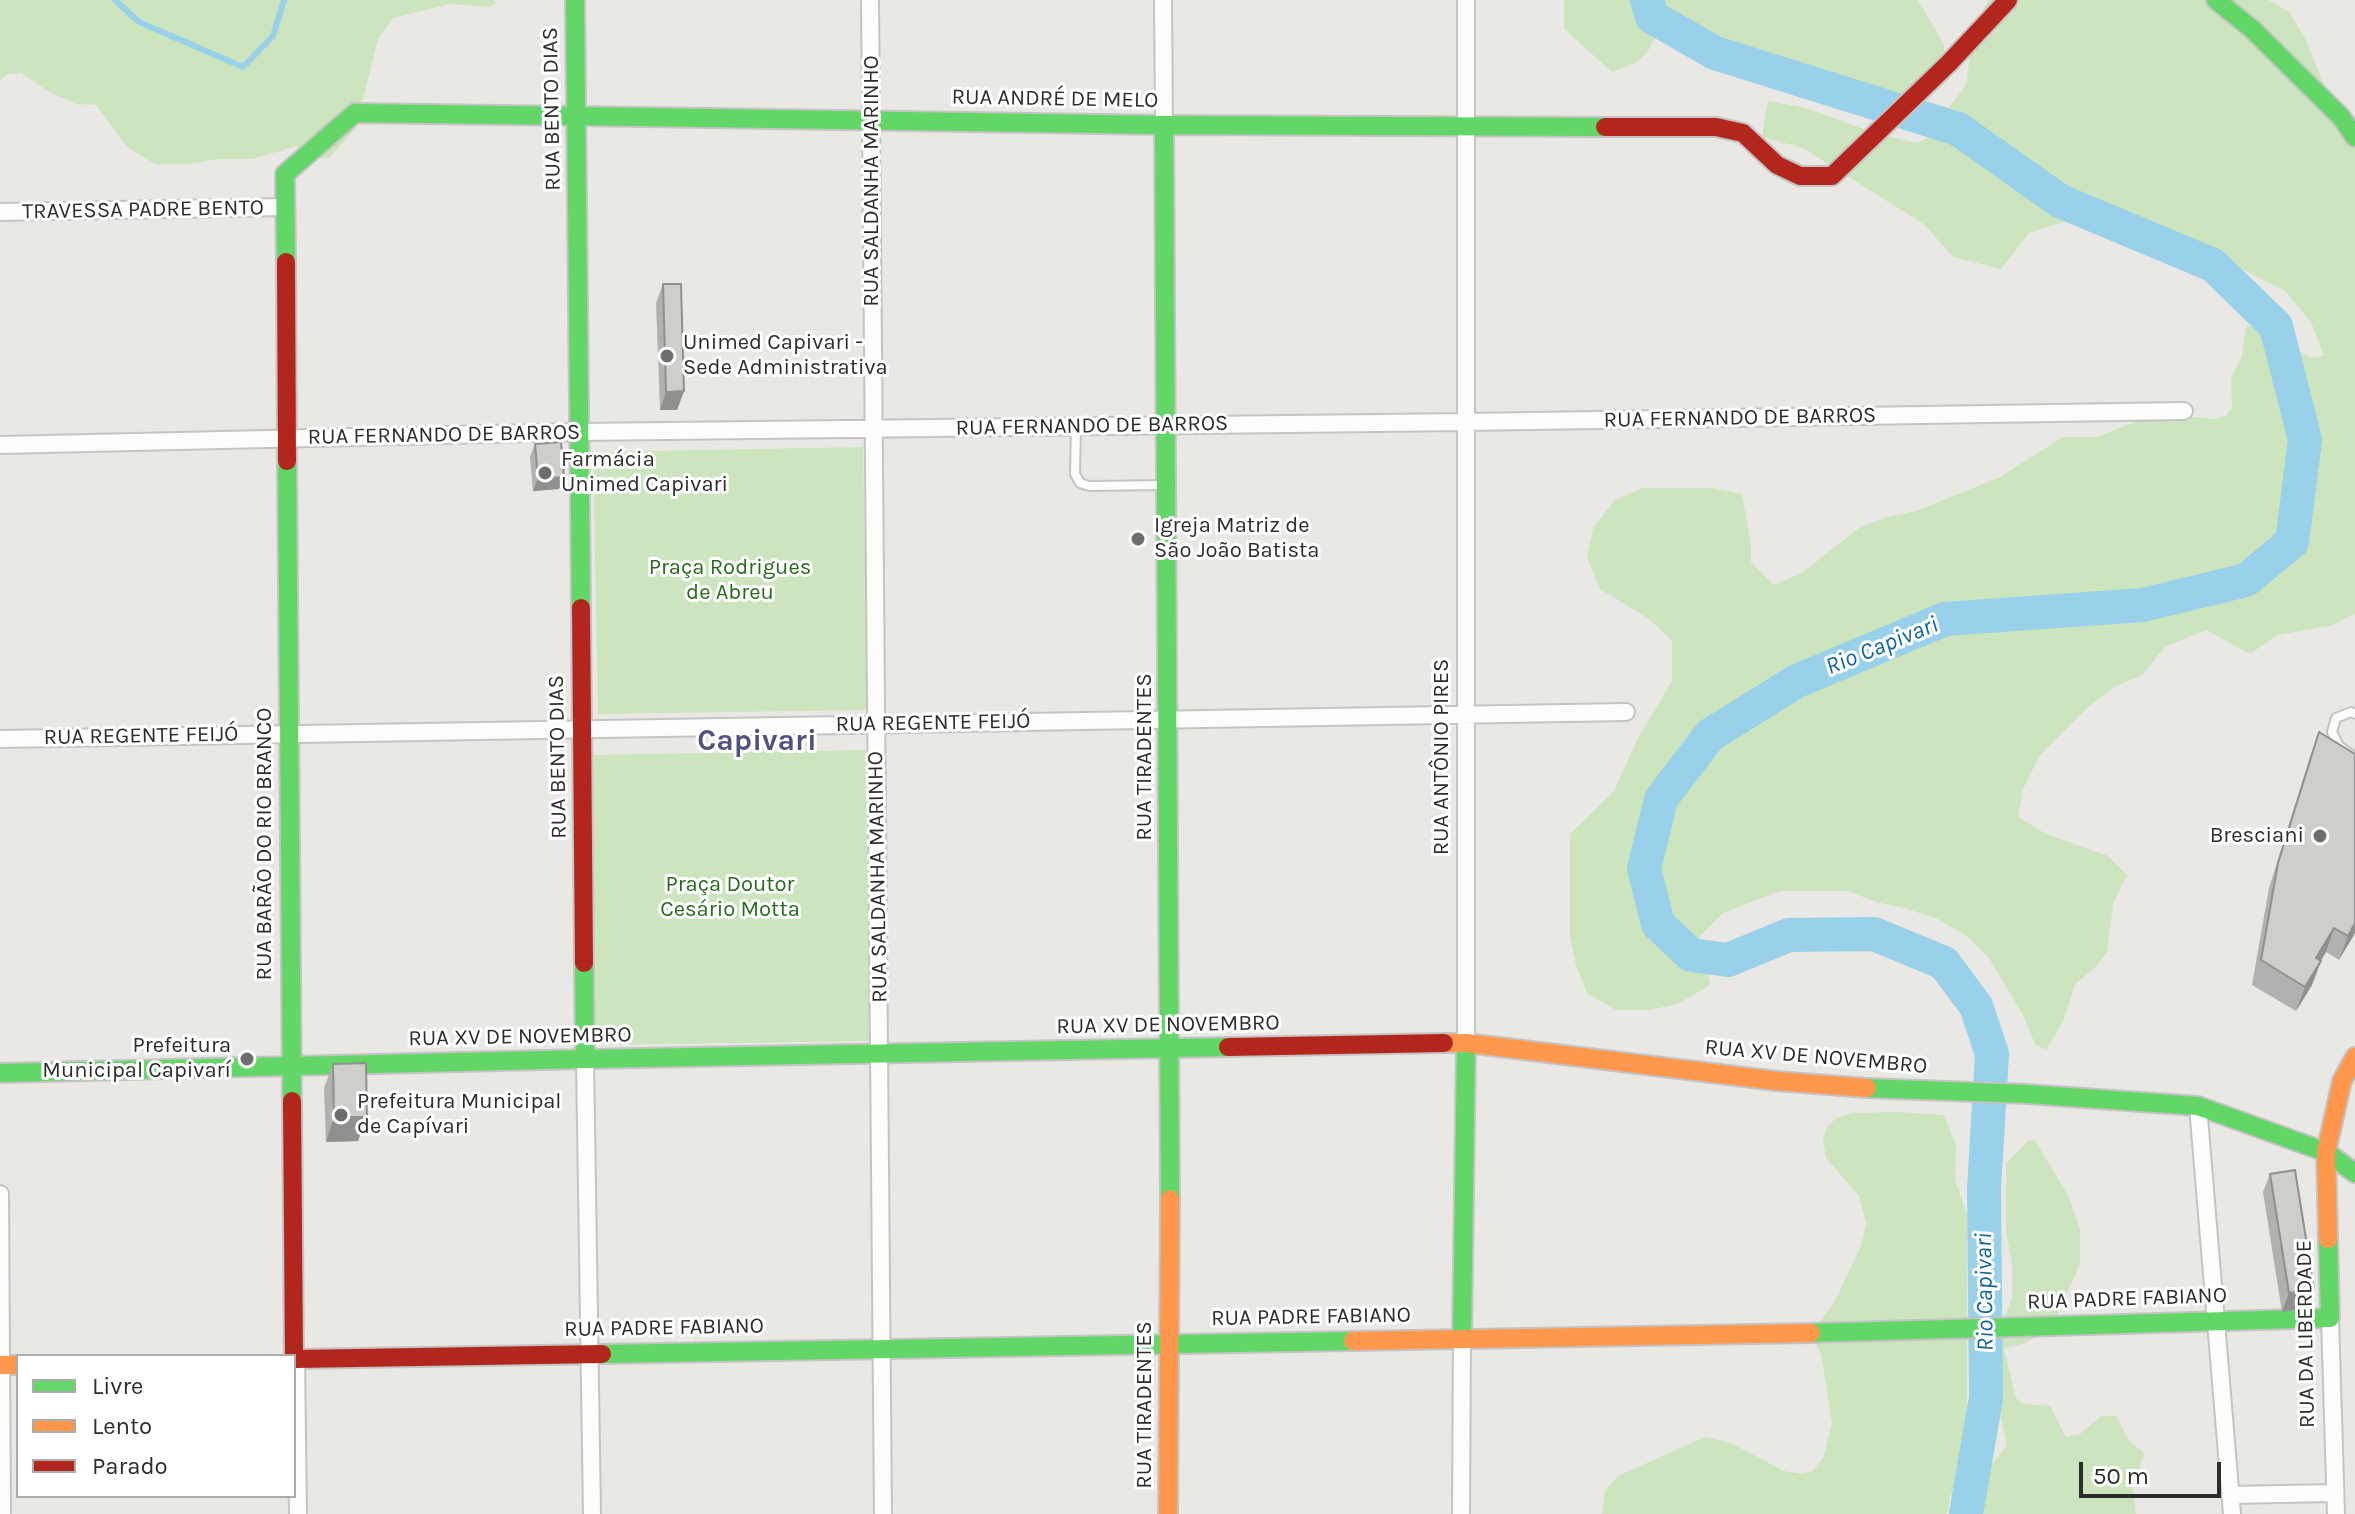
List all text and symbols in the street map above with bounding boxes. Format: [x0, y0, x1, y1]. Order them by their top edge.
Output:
street label: RUA BENTO DIAS [537, 27, 567, 191]
street label: RUA SALDANHA MARINHO [859, 55, 885, 307]
street label: RUA ANDRÉ DE MELO [952, 84, 1158, 114]
street label: TRAVESSA PADRE BENTO [22, 195, 264, 225]
place label: Unimed Capivari - Sede Administrativa [683, 330, 888, 382]
marker: Unimed Capivari - Sede Administrativa [658, 347, 676, 365]
street label: RUA FERNANDO DE BARROS [1603, 402, 1877, 434]
street label: RUA FERNANDO DE BARROS [955, 410, 1229, 442]
street label: RUA FERNANDO DE BARROS [307, 419, 581, 451]
place label: Farmácia Unimed Capivari [561, 447, 728, 498]
marker: Farmácia Unimed Capivari [536, 464, 554, 482]
place label: Igreja Matriz de São João Batista [1154, 513, 1319, 564]
marker: Igreja Matriz de São João Batista [1129, 530, 1147, 548]
park label: Praça Rodrigues de Abreu [649, 555, 811, 606]
water label: Rio Capivari [1821, 610, 1943, 682]
street label: RUA ANTÔNIO PIRES [1429, 659, 1455, 855]
street label: RUA TIRADENTES [1132, 673, 1158, 841]
street label: RUA BENTO DIAS [543, 675, 573, 839]
street label: RUA BARÃO DO RIO BRANCO [252, 707, 278, 981]
street label: RUA REGENTE FEIJÓ [835, 708, 1031, 738]
street label: RUA REGENTE FEIJÓ [43, 721, 239, 751]
district label: Capivari [697, 723, 817, 759]
street label: RUA SALDANHA MARINHO [863, 751, 893, 1003]
place label: Bresciani [2210, 823, 2304, 849]
marker: Bresciani [2311, 827, 2329, 845]
park label: Praça Doutor Cesário Motta [660, 872, 800, 924]
street label: RUA XV DE NOVEMBRO [1056, 1010, 1280, 1040]
street label: RUA XV DE NOVEMBRO [408, 1022, 632, 1052]
place label: Prefeitura Municipal Capivarí [42, 1033, 231, 1084]
street label: RUA XV DE NOVEMBRO [1704, 1034, 1928, 1080]
marker: Prefeitura Municipal Capivarí [238, 1050, 256, 1068]
place label: Prefeitura Municipal de Capívari [357, 1089, 562, 1140]
marker: Prefeitura Municipal de Capívari [332, 1106, 350, 1124]
water label: Rio Capivari [1970, 1232, 2000, 1352]
street label: RUA DA LIBERDADE [2291, 1240, 2321, 1428]
street label: RUA PADRE FABIANO [2027, 1282, 2227, 1316]
street label: RUA PADRE FABIANO [1211, 1302, 1411, 1332]
street label: RUA PADRE FABIANO [564, 1313, 764, 1343]
street label: RUA TIRADENTES [1132, 1321, 1158, 1489]
legend [16, 1354, 296, 1498]
text: Livre [92, 1372, 143, 1400]
text: Lento [92, 1412, 152, 1440]
scale bar [2083, 1446, 2225, 1496]
text: Parado [92, 1452, 168, 1480]
text: 50 m [2093, 1462, 2149, 1490]

